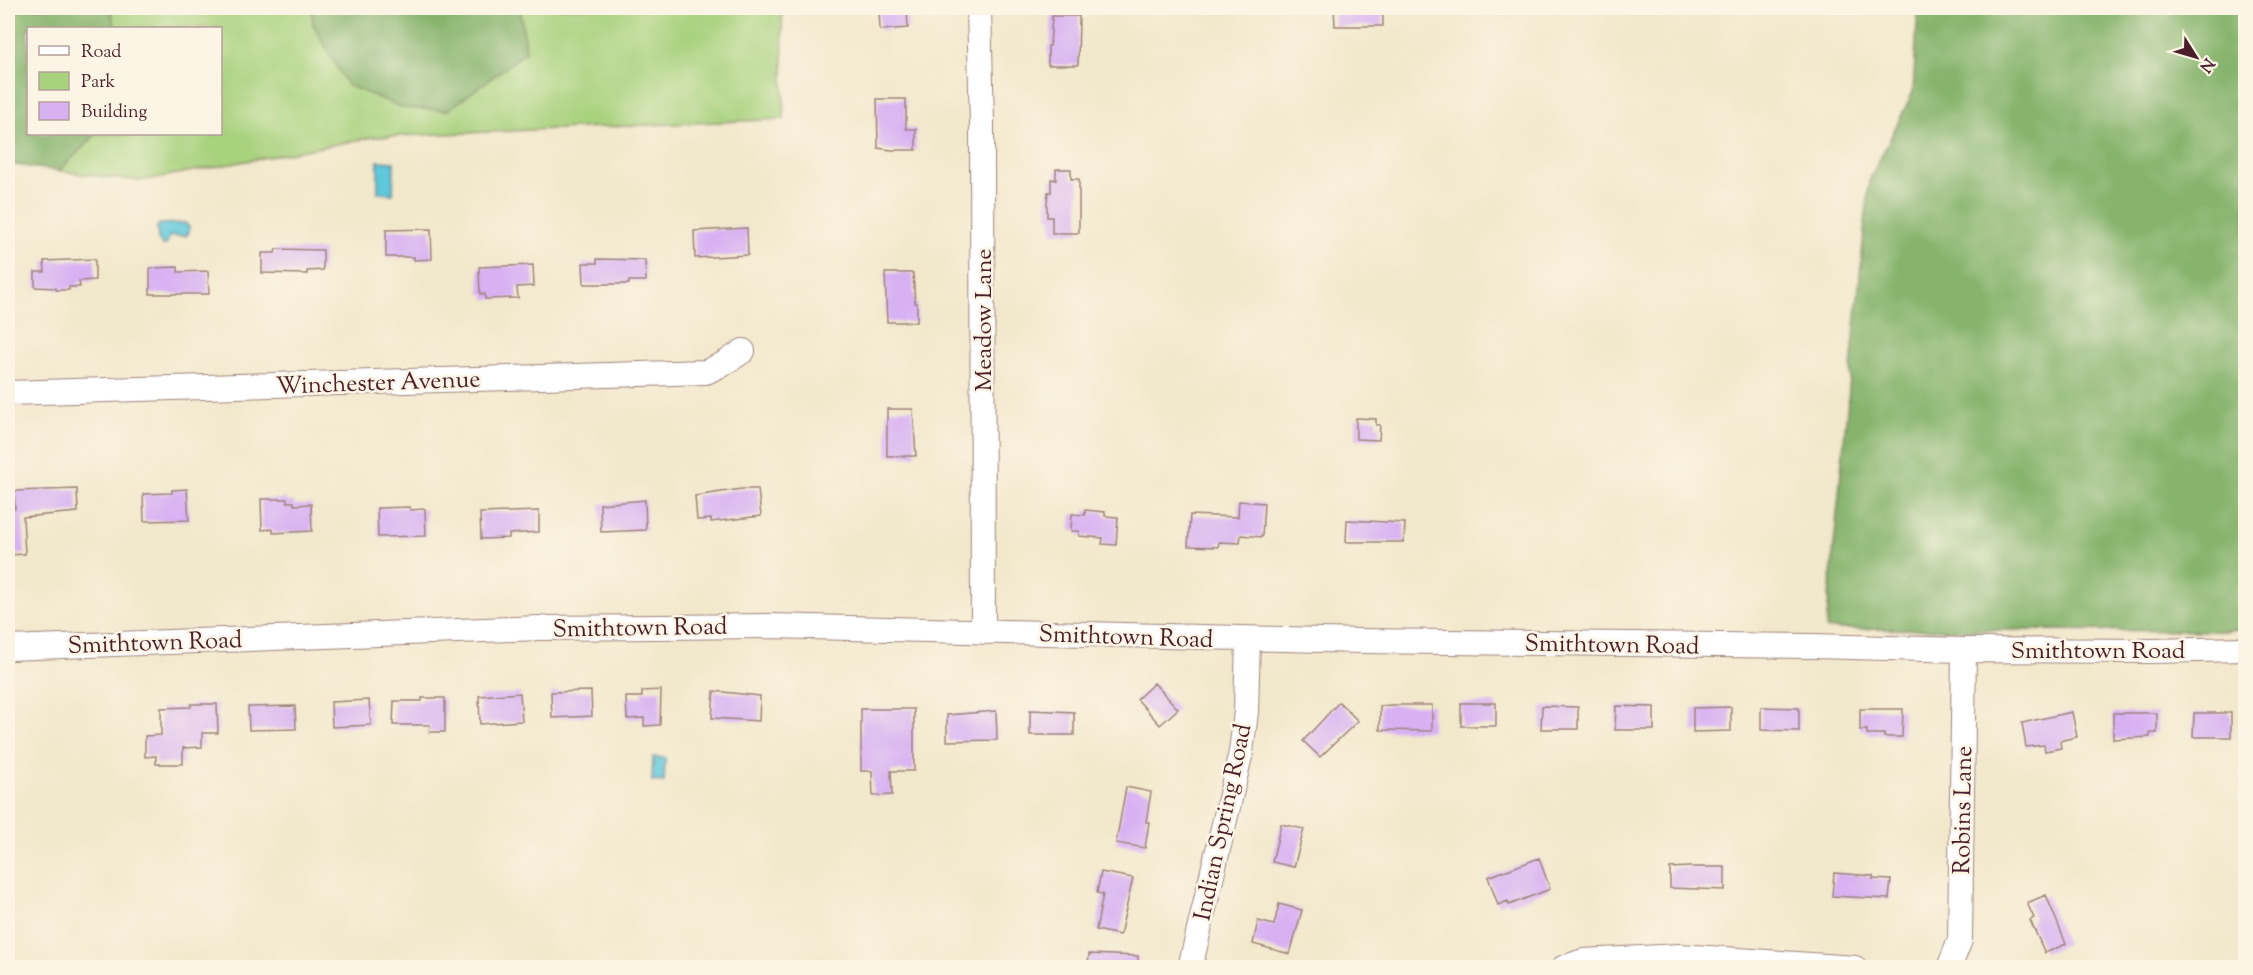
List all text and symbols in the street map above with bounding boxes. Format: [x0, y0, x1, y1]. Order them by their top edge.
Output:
legend [27, 27, 222, 135]
north arrow [2166, 27, 2226, 87]
text: Road [81, 40, 121, 66]
text: N [2193, 52, 2219, 77]
text: Park [81, 70, 116, 96]
text: Building [81, 100, 147, 126]
street label: Meadow Lane [968, 248, 1002, 392]
street label: Winchester Avenue [275, 363, 481, 405]
street label: Smithtown Road [552, 610, 728, 648]
street label: Smithtown Road [1038, 618, 1214, 658]
street label: Smithtown Road [67, 624, 243, 664]
street label: Smithtown Road [1524, 627, 1700, 665]
street label: Smithtown Road [2011, 635, 2186, 669]
street label: Indian Spring Road [1186, 720, 1262, 924]
street label: Robins Lane [1946, 745, 1982, 875]

